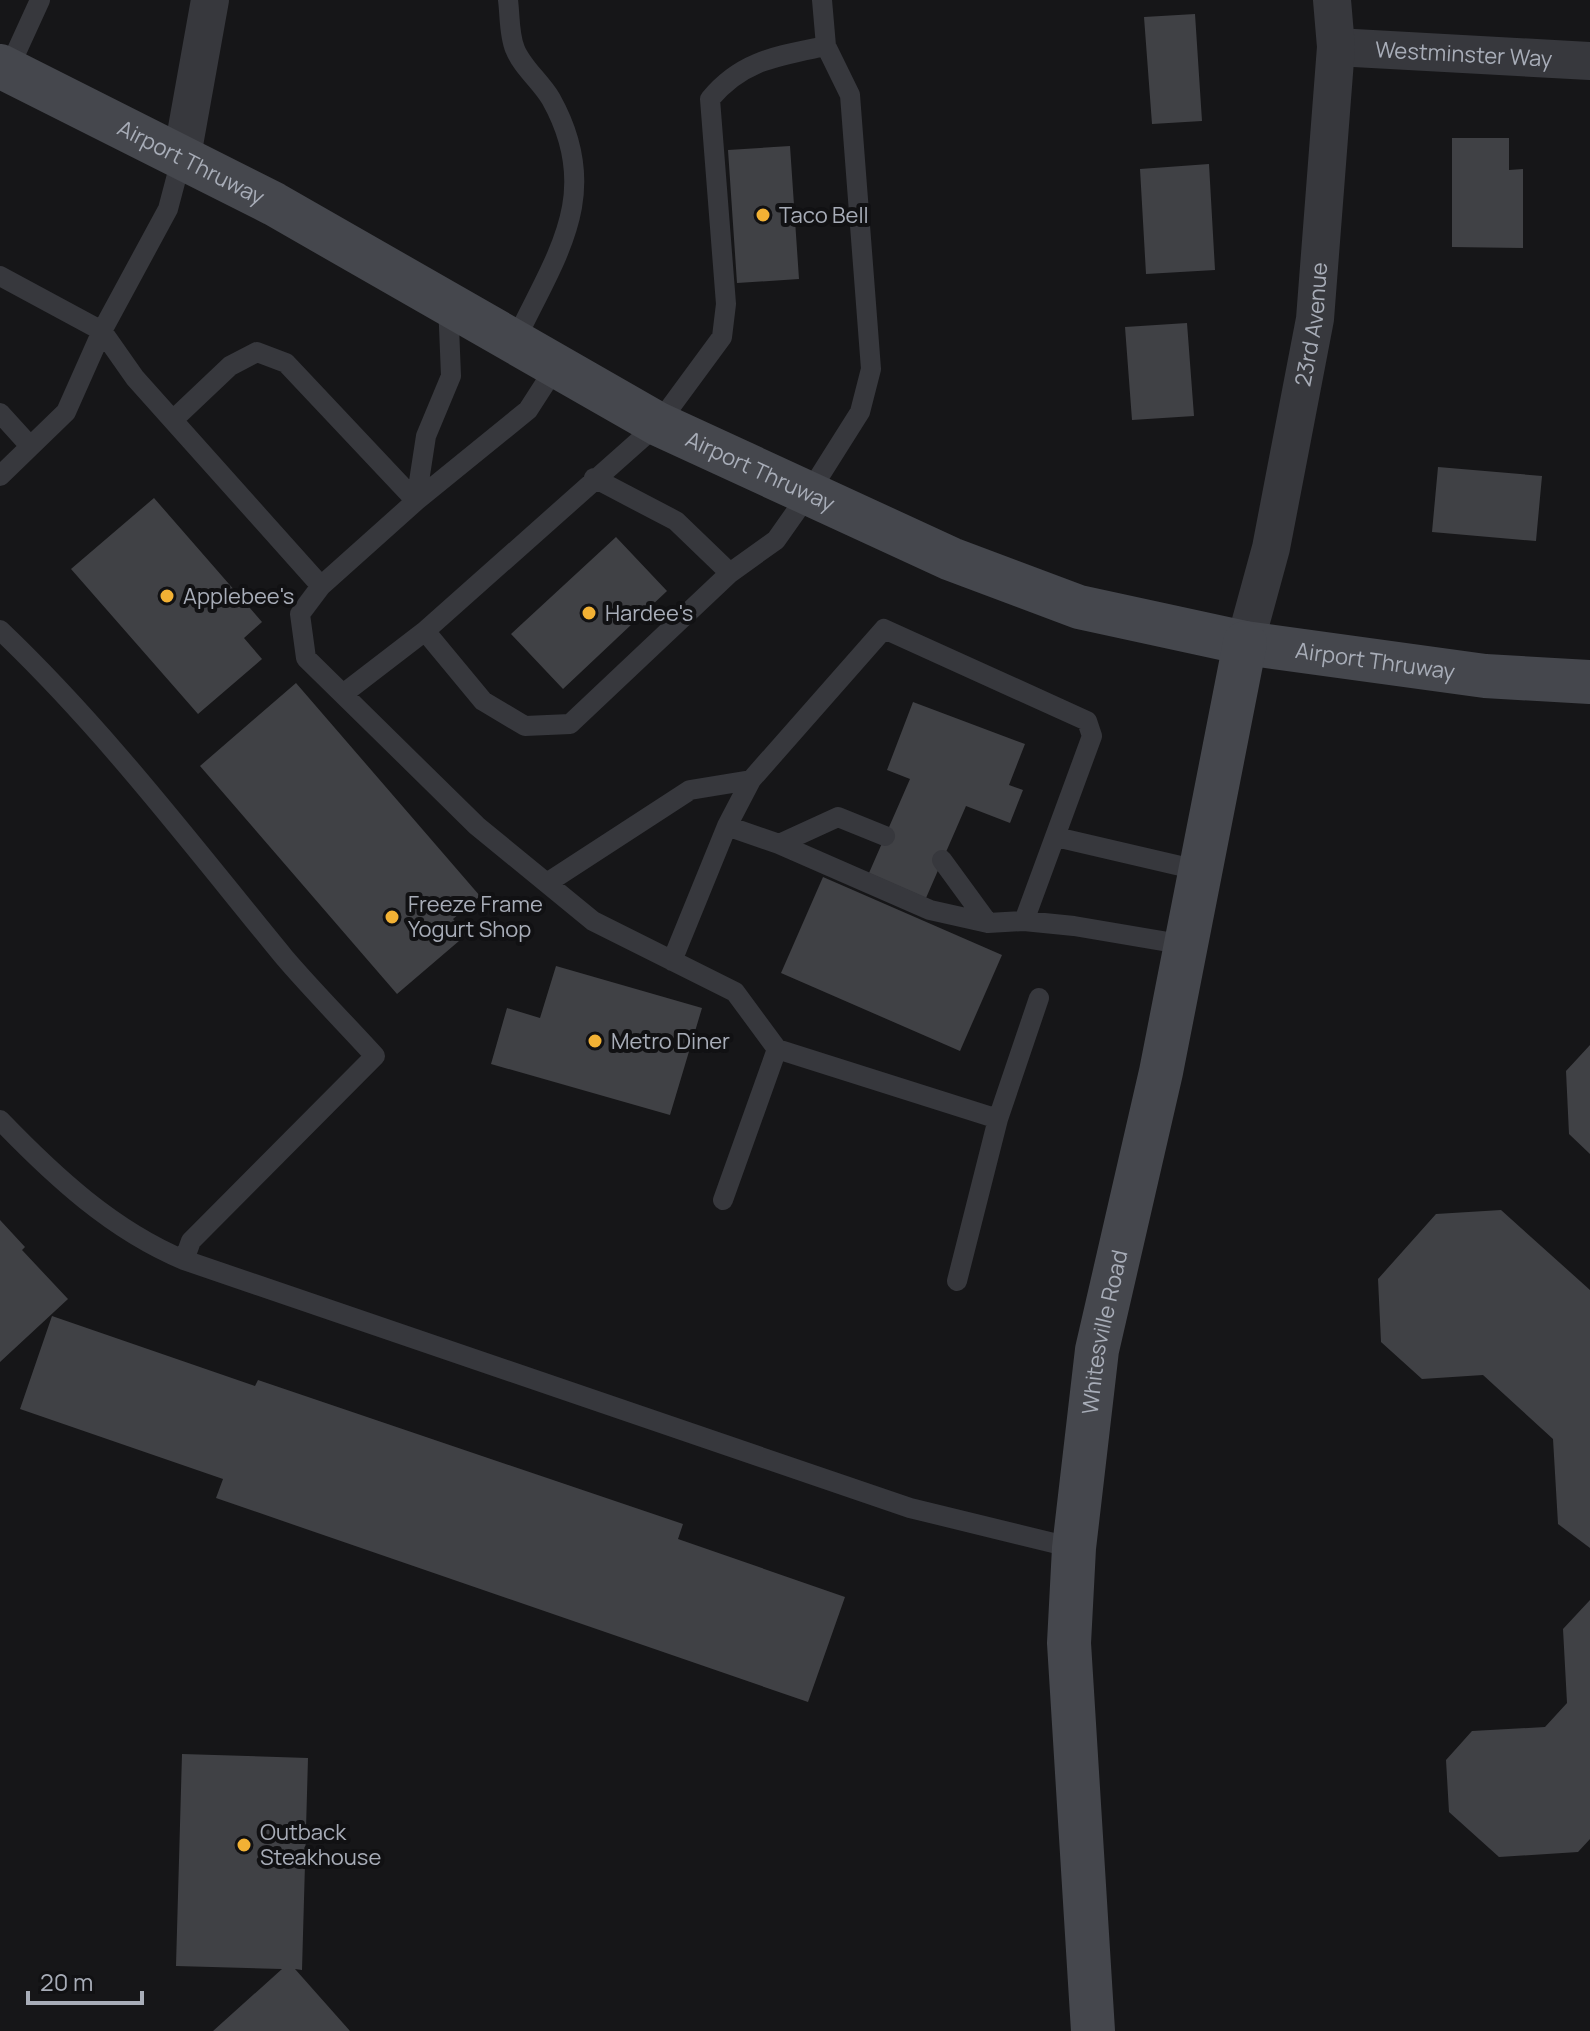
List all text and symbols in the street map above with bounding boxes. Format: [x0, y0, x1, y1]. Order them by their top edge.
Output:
street label: Westminster Way [1374, 34, 1554, 74]
street label: Airport Thruway [113, 113, 270, 212]
place label: Taco Bell [779, 200, 869, 230]
marker: Taco Bell [754, 206, 772, 224]
street label: 23rd Avenue [1287, 261, 1334, 389]
street label: Airport Thruway [681, 424, 840, 519]
place label: Applebee's [183, 581, 294, 611]
marker: Applebee's [158, 587, 176, 605]
place label: Hardee's [605, 598, 693, 628]
marker: Hardee's [580, 604, 598, 622]
street label: Airport Thruway [1294, 635, 1457, 687]
place label: Freeze Frame Yogurt Shop [408, 889, 543, 944]
marker: Freeze Frame Yogurt Shop [383, 908, 401, 926]
place label: Metro Diner [611, 1026, 730, 1056]
marker: Metro Diner [586, 1032, 604, 1050]
street label: Whitesville Road [1075, 1247, 1135, 1416]
place label: Outback Steakhouse [260, 1817, 381, 1872]
marker: Outback Steakhouse [235, 1836, 253, 1854]
scale bar [28, 1955, 142, 2005]
text: 20 m [40, 1965, 93, 1998]

